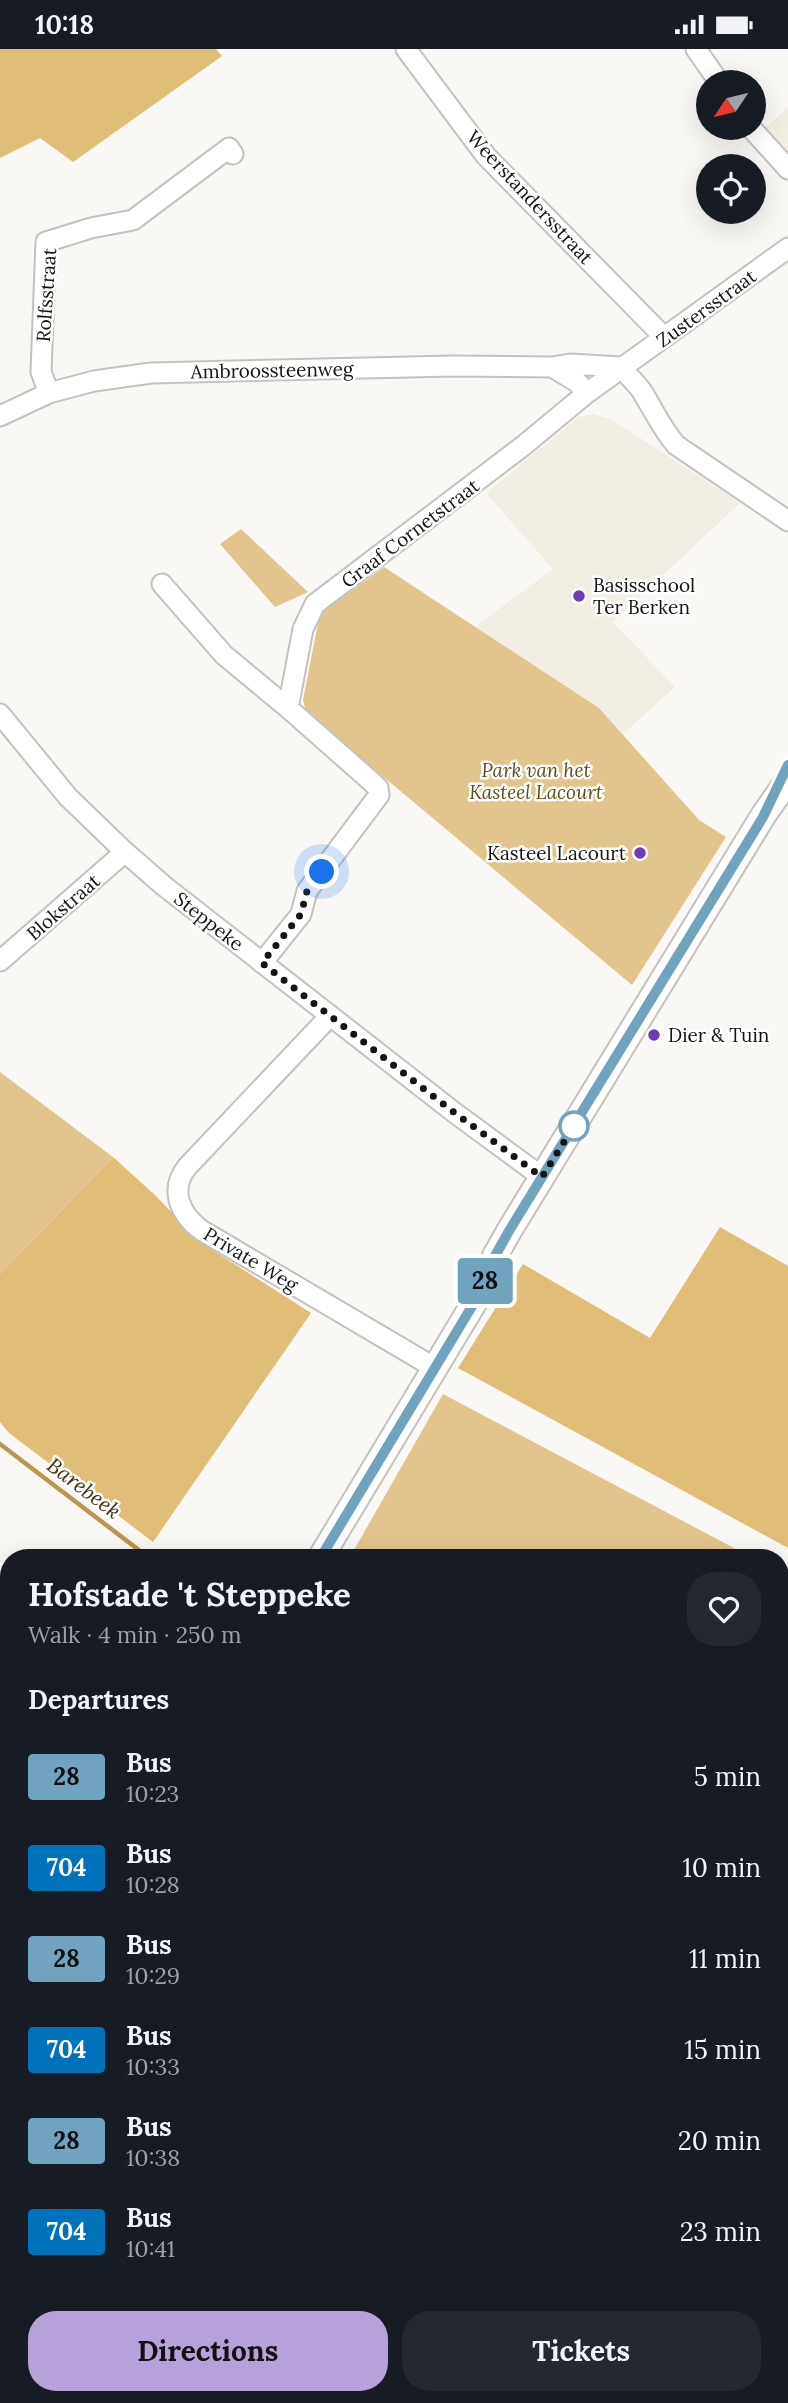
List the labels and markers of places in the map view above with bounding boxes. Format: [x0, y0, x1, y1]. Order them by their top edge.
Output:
place label: Basisschool Ter Berken [593, 573, 695, 619]
marker: Basisschool Ter Berken [571, 588, 587, 604]
place label: Kasteel Lacourt [487, 841, 627, 865]
marker: Kasteel Lacourt [632, 845, 648, 861]
place label: Dier & Tuin [668, 1023, 769, 1047]
marker: Dier & Tuin [646, 1027, 662, 1043]
unlabelled marker [559, 1111, 589, 1141]

